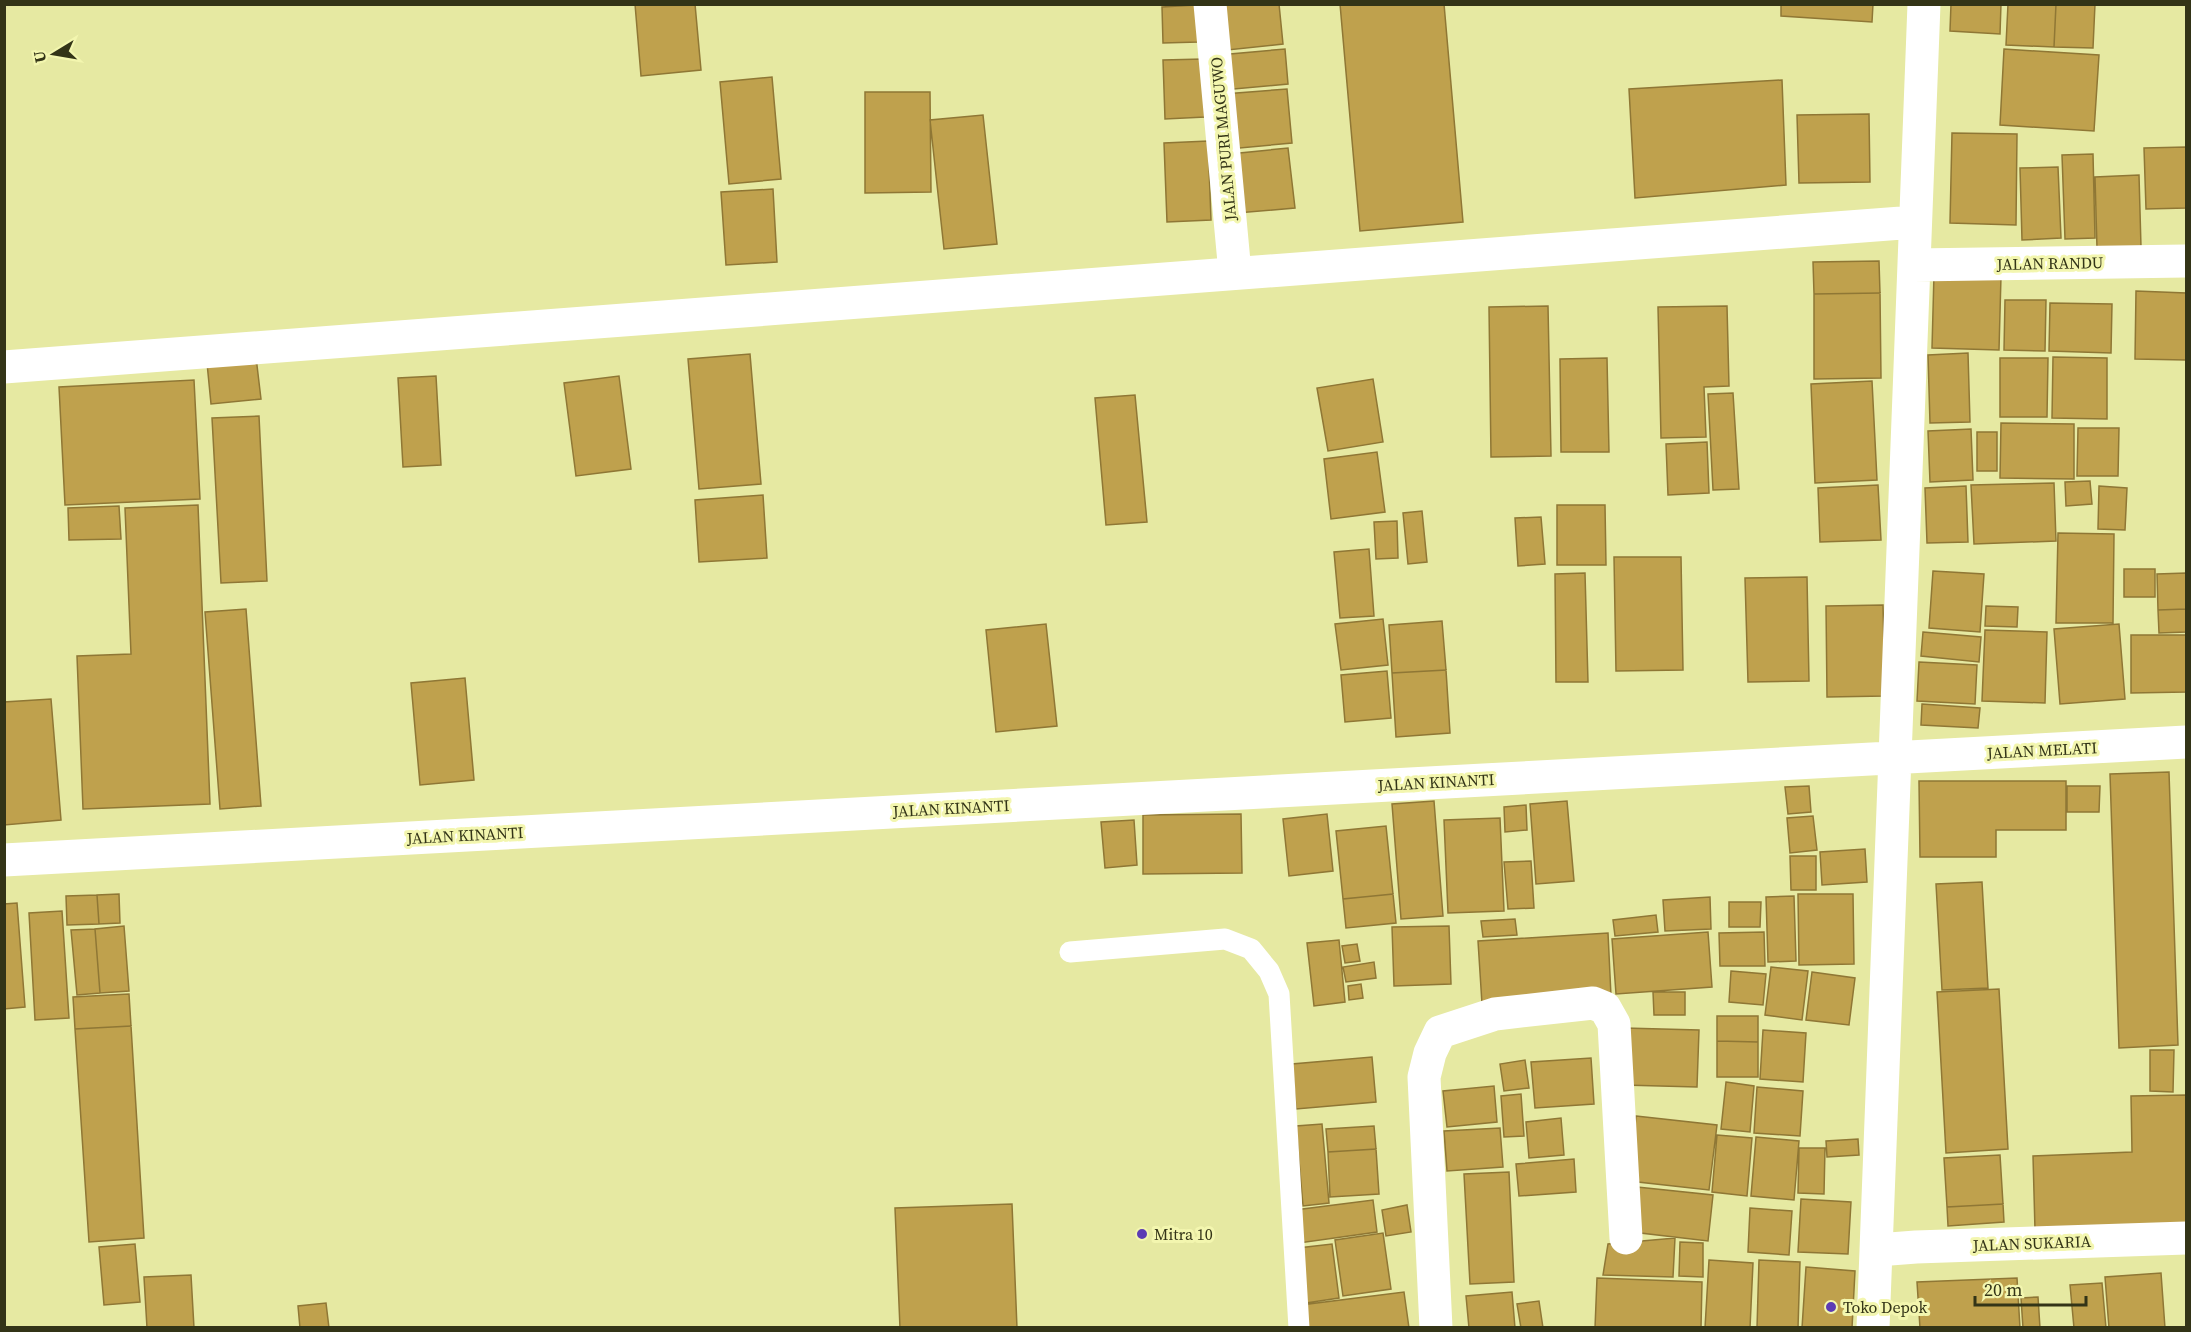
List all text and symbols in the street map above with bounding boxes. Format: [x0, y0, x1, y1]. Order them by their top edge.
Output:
north arrow [24, 24, 84, 84]
text: U [27, 49, 51, 65]
street label: JALAN PURI MAGUWO [1205, 56, 1241, 223]
street label: JALAN RANDU [1996, 251, 2104, 275]
street label: JALAN MELATI [1985, 736, 2098, 764]
street label: JALAN KINANTI [1376, 768, 1495, 796]
street label: JALAN KINANTI [891, 794, 1010, 822]
street label: JALAN KINANTI [405, 821, 524, 849]
place label: Mitra 10 [1154, 1223, 1213, 1245]
marker: Mitra 10 [1135, 1227, 1149, 1241]
street label: JALAN SUKARIA [1971, 1230, 2092, 1256]
scale bar [1975, 1269, 2086, 1307]
text: 20 m [1984, 1277, 2022, 1302]
place label: Toko Depok [1843, 1296, 1927, 1318]
marker: Toko Depok [1824, 1300, 1838, 1314]

